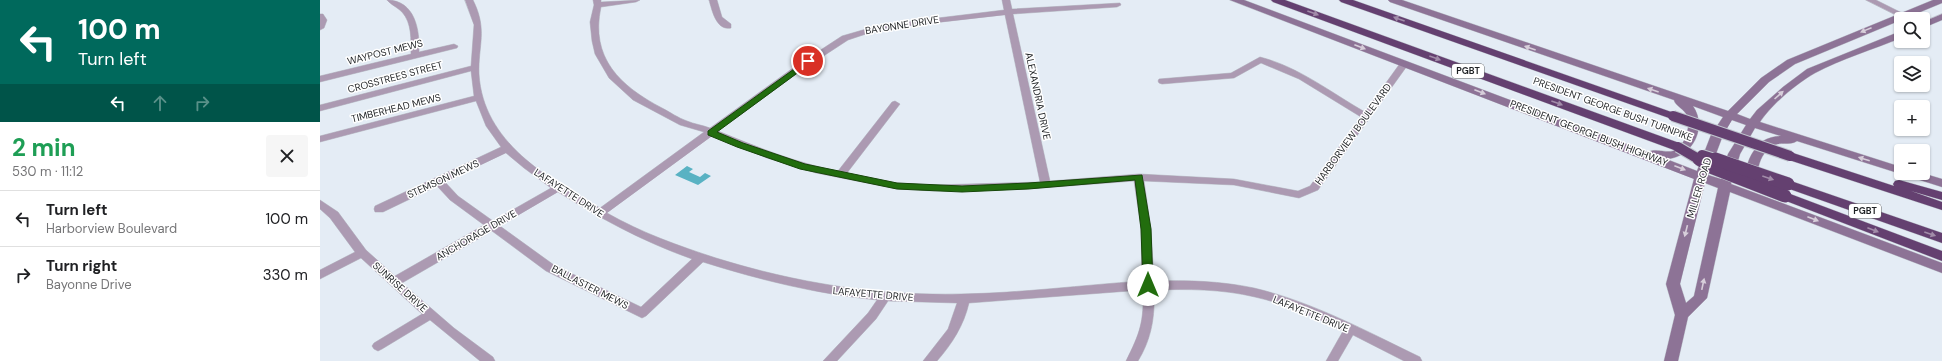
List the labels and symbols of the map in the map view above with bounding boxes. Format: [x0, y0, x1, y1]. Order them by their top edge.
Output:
one-way arrow [1307, 11, 1319, 17]
street label: BAYONNE DRIVE [864, 13, 940, 37]
one-way arrow [1392, 16, 1404, 22]
one-way arrow [1861, 27, 1872, 33]
street label: WAYPOST MEWS [346, 36, 424, 68]
pin [791, 44, 825, 78]
one-way arrow [1355, 45, 1367, 51]
one-way arrow [1524, 45, 1536, 51]
street label: ALEXANDRIA DRIVE [1022, 51, 1054, 141]
one-way arrow [1429, 56, 1441, 62]
street label: CROSSTREES STREET [346, 58, 444, 96]
road number: PGBT [1452, 64, 1484, 78]
street label: PRESIDENT GEORGE BUSH TURNPIKE [1532, 74, 1695, 144]
street label: HARBORVIEW BOULEVARD [1312, 81, 1394, 187]
one-way arrow [1647, 87, 1659, 93]
one-way arrow [1475, 90, 1487, 96]
street label: TIMBERHEAD MEWS [350, 91, 442, 125]
one-way arrow [1774, 91, 1784, 100]
street label: PRESIDENT GEORGE BUSH HIGHWAY [1508, 97, 1670, 169]
one-way arrow [1551, 101, 1563, 107]
street label: MILLER ROAD [1684, 156, 1714, 220]
one-way arrow [1857, 156, 1869, 162]
street label: STEMSON MEWS [405, 157, 481, 201]
street label: LAFAYETTE DRIVE [532, 166, 607, 221]
one-way arrow [1675, 166, 1687, 172]
one-way arrow [1762, 175, 1774, 181]
road number: PGBT [1849, 204, 1881, 218]
street label: ANCHORAGE DRIVE [433, 206, 519, 263]
one-way arrow [1808, 217, 1820, 223]
one-way arrow [1683, 225, 1689, 237]
one-way arrow [1868, 227, 1880, 233]
one-way arrow [1925, 231, 1937, 237]
street label: SUNRISE DRIVE [370, 259, 430, 315]
street label: BALLASTER MEWS [549, 262, 631, 312]
position arrow [1127, 264, 1169, 306]
one-way arrow [1701, 278, 1707, 290]
street label: LAFAYETTE DRIVE [832, 284, 914, 304]
street label: LAFAYETTE DRIVE [1271, 293, 1351, 335]

